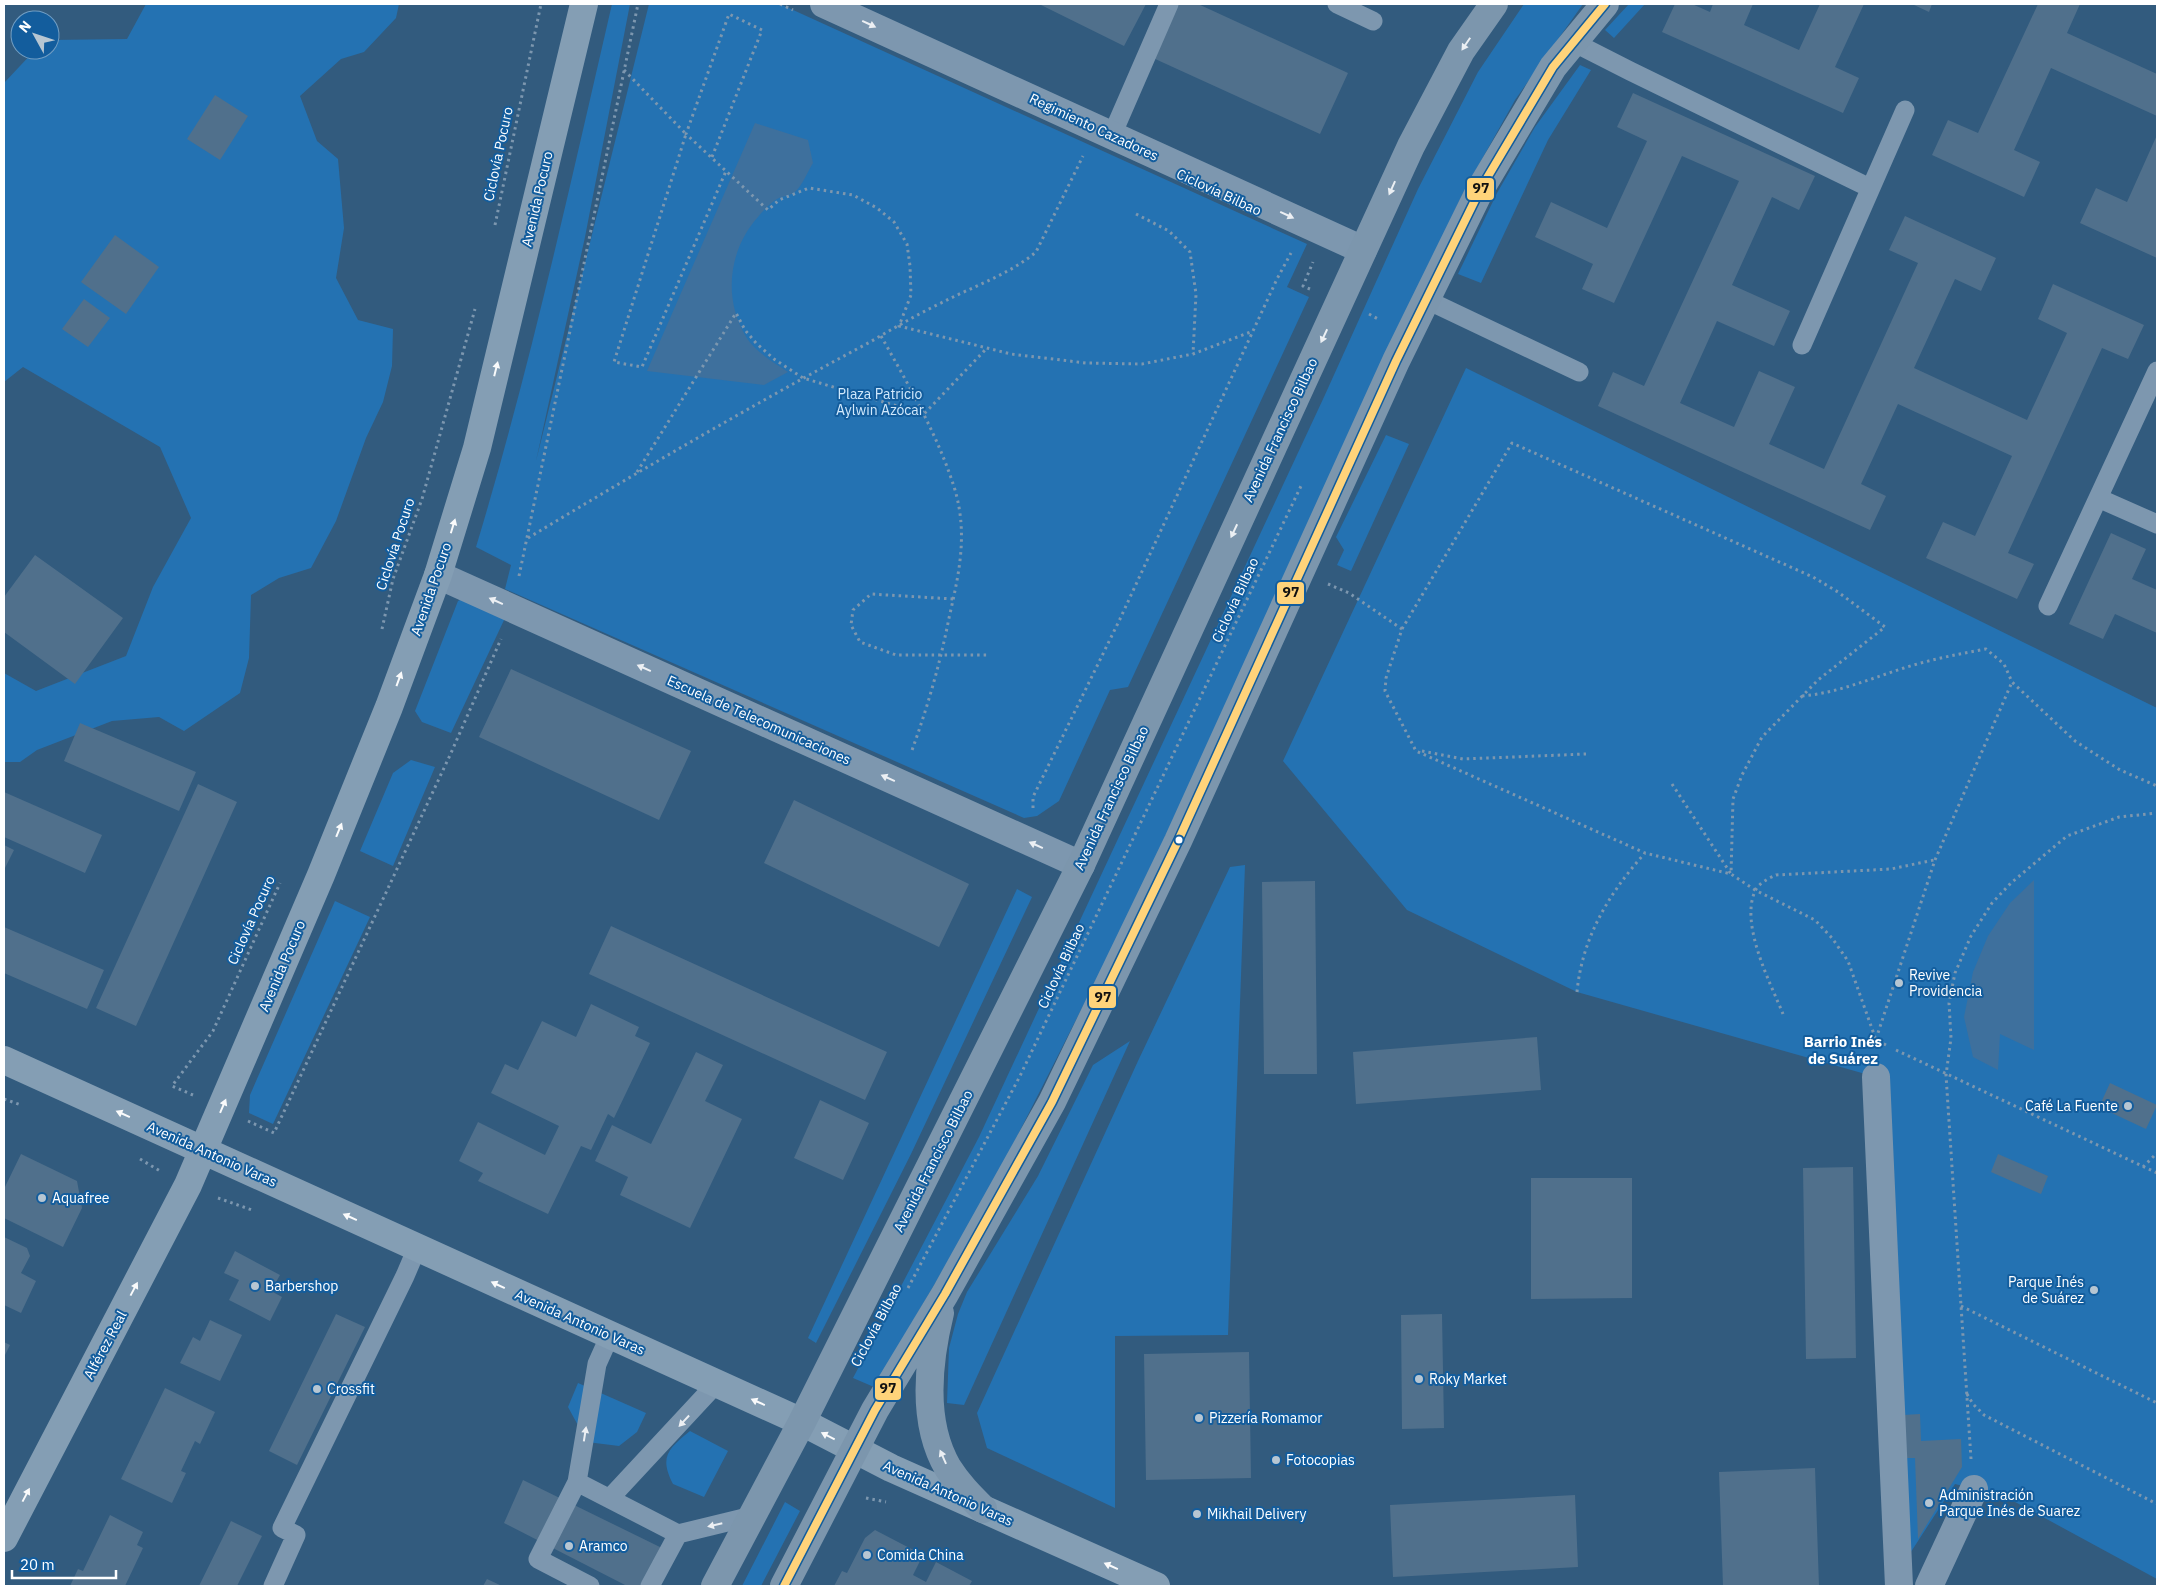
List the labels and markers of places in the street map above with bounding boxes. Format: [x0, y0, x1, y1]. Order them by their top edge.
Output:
unlabelled marker [1174, 835, 1184, 845]
place label: Revive Providencia [1909, 966, 1983, 1000]
marker: Revive Providencia [1893, 977, 1905, 989]
place label: Café La Fuente [2025, 1097, 2118, 1115]
marker: Café La Fuente [2122, 1100, 2134, 1112]
place label: Aquafree [52, 1189, 110, 1207]
marker: Aquafree [36, 1192, 48, 1204]
place label: Parque Inés de Suárez [2008, 1273, 2084, 1307]
place label: Barbershop [265, 1277, 338, 1295]
marker: Barbershop [249, 1280, 261, 1292]
marker: Parque Inés de Suárez [2088, 1284, 2100, 1296]
place label: Roky Market [1429, 1370, 1507, 1388]
marker: Roky Market [1413, 1373, 1425, 1385]
place label: Crossfit [327, 1380, 375, 1398]
marker: Crossfit [311, 1383, 323, 1395]
place label: Pizzería Romamor [1209, 1409, 1322, 1427]
marker: Pizzería Romamor [1193, 1412, 1205, 1424]
place label: Fotocopias [1286, 1451, 1355, 1469]
marker: Fotocopias [1270, 1454, 1282, 1466]
place label: Administración Parque Inés de Suarez [1939, 1486, 2081, 1520]
marker: Administración Parque Inés de Suarez [1923, 1497, 1935, 1509]
place label: Mikhail Delivery [1207, 1505, 1306, 1523]
marker: Mikhail Delivery [1191, 1508, 1203, 1520]
place label: Aramco [579, 1537, 628, 1555]
marker: Aramco [563, 1540, 575, 1552]
place label: Comida China [877, 1546, 964, 1564]
marker: Comida China [861, 1549, 873, 1561]

